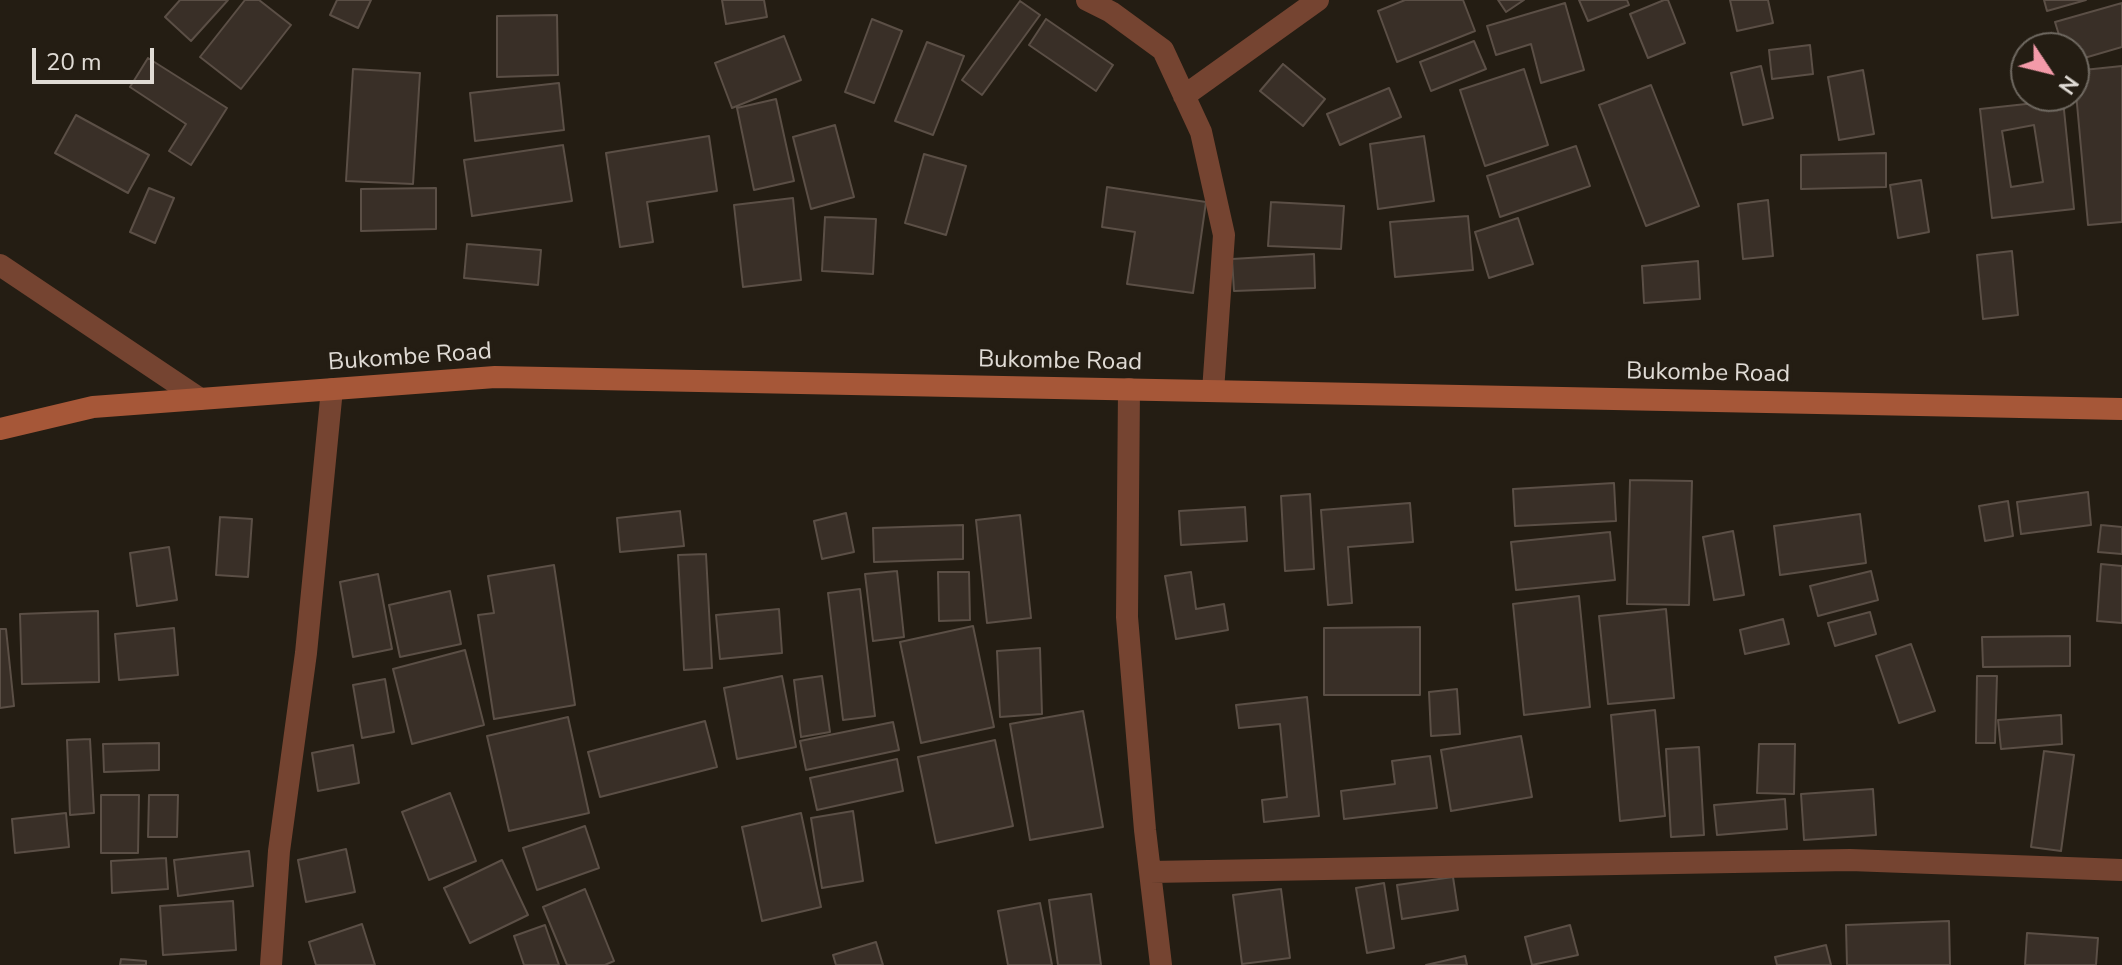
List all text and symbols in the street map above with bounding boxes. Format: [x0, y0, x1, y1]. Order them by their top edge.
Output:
scale bar [36, 32, 158, 82]
north arrow [2010, 32, 2090, 112]
text: 20 m [46, 46, 102, 78]
text: N [2051, 69, 2085, 100]
street label: Bukombe Road [327, 338, 493, 378]
street label: Bukombe Road [978, 346, 1142, 378]
street label: Bukombe Road [1626, 358, 1790, 390]

